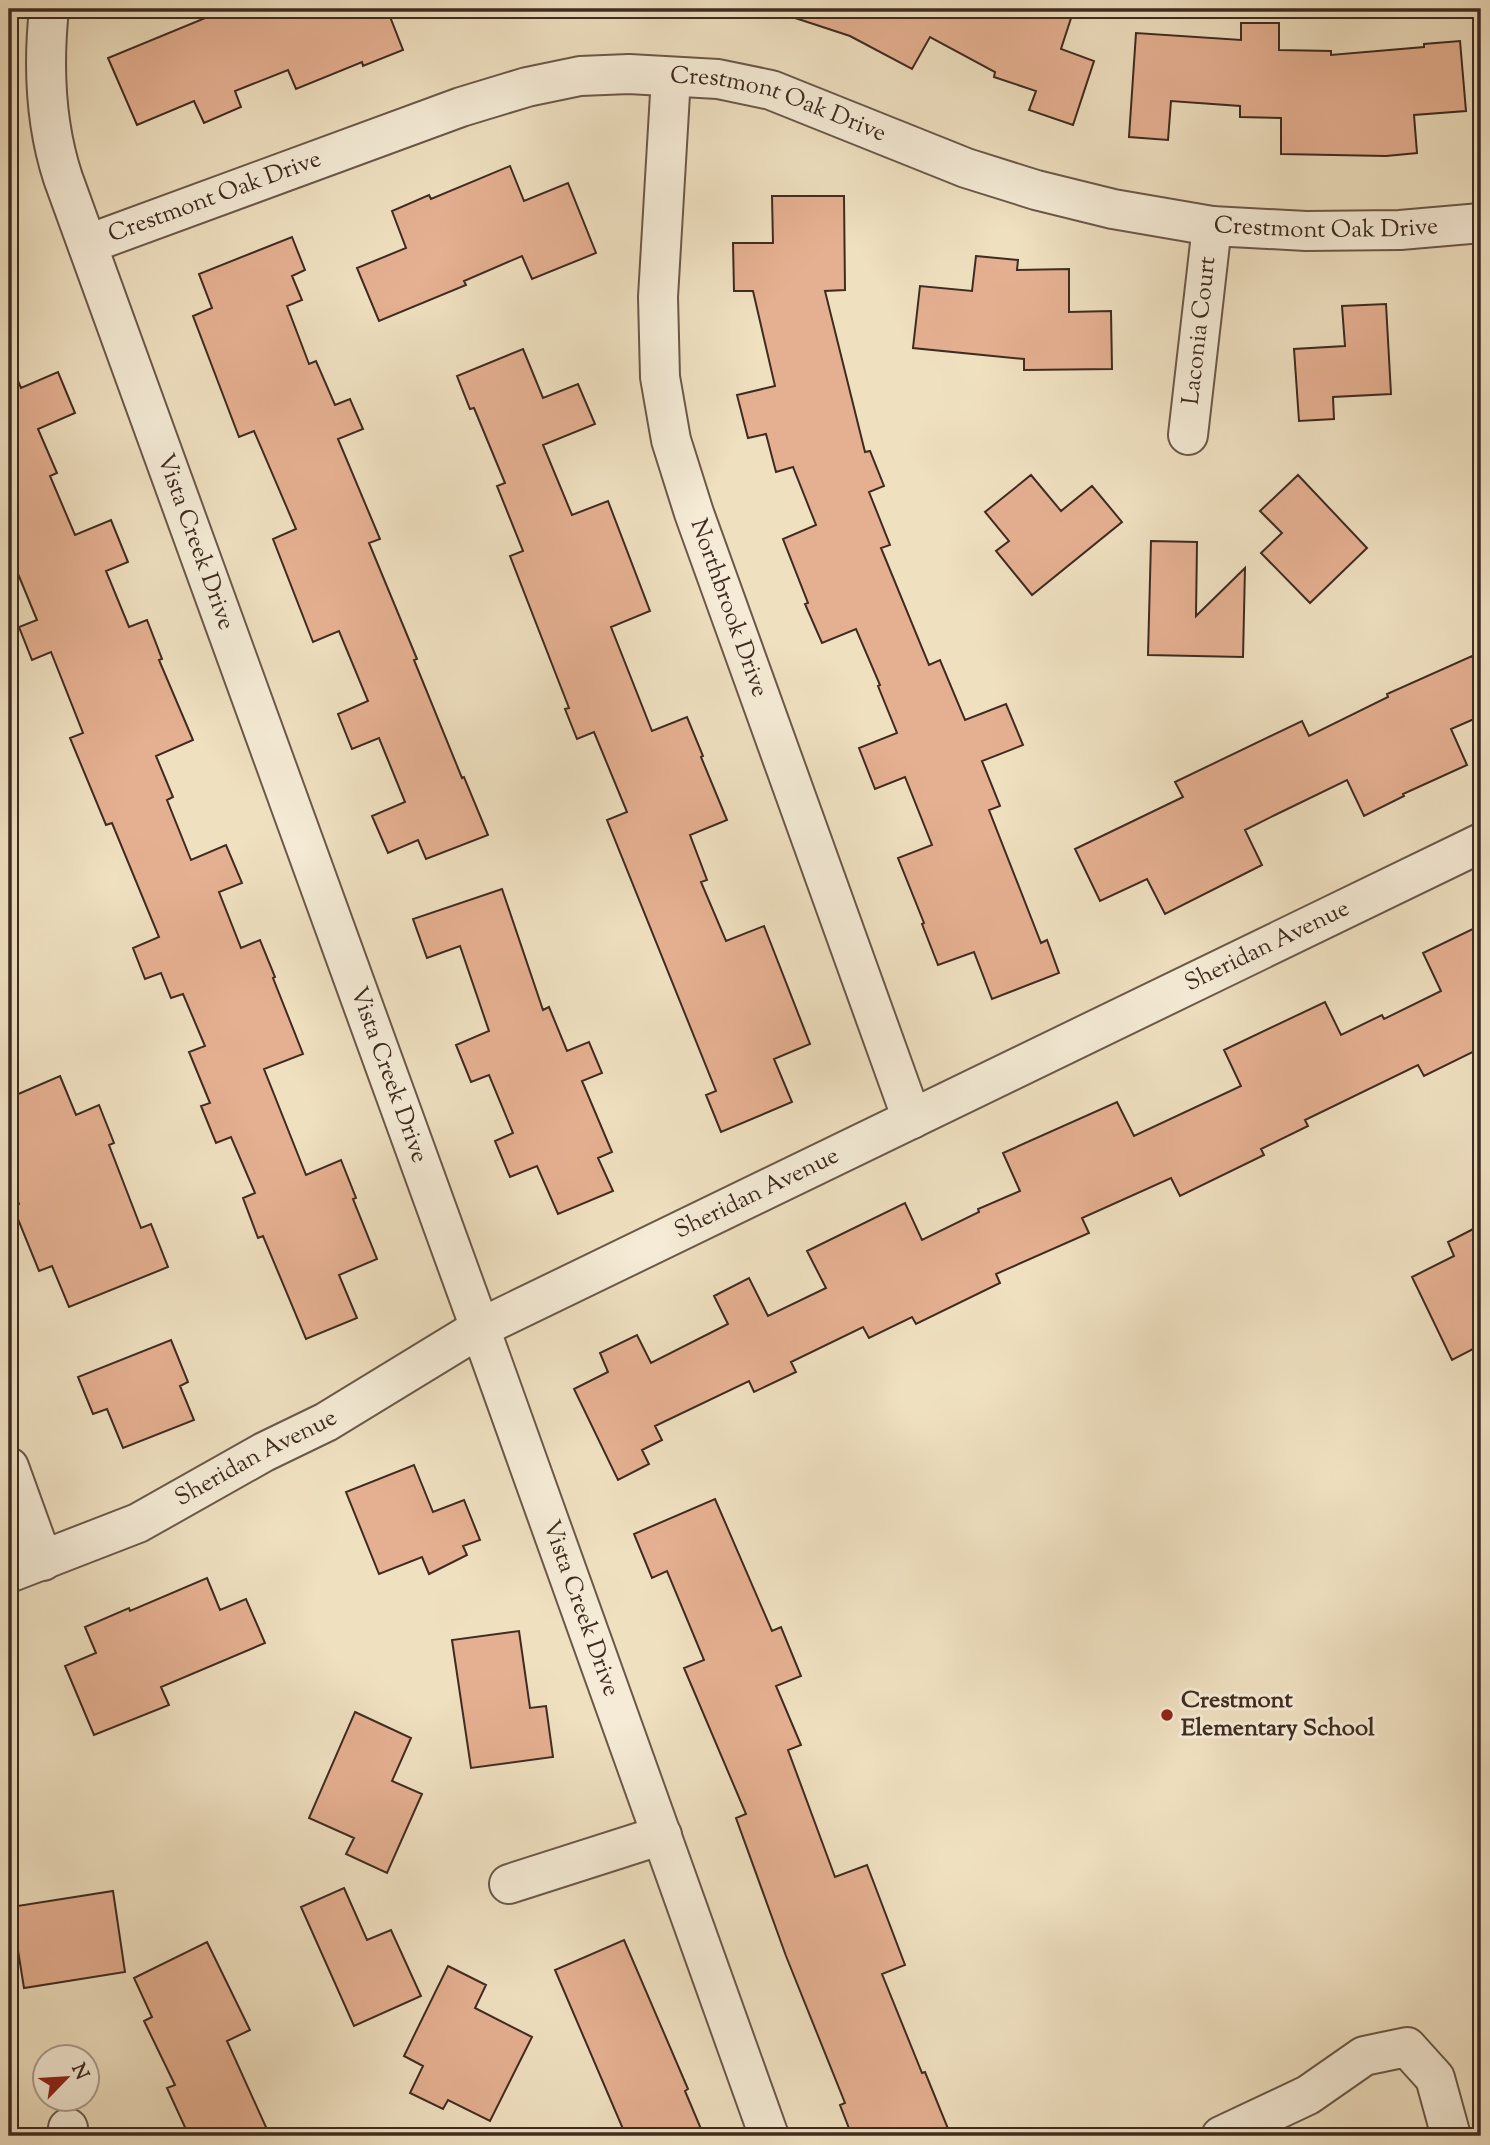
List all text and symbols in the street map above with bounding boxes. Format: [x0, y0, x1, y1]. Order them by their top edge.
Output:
street label: Crestmont Oak Drive [669, 59, 891, 151]
street label: Crestmont Oak Drive [104, 143, 326, 252]
street label: Crestmont Oak Drive [1213, 209, 1439, 248]
street label: Laconia Court [1175, 255, 1225, 407]
street label: Vista Creek Drive [147, 449, 242, 635]
street label: Northbrook Drive [681, 514, 776, 702]
street label: Sheridan Avenue [1179, 892, 1355, 1001]
street label: Vista Creek Drive [341, 982, 436, 1168]
street label: Sheridan Avenue [669, 1139, 845, 1248]
street label: Sheridan Avenue [169, 1402, 344, 1516]
street label: Vista Creek Drive [533, 1516, 627, 1701]
place label: Crestmont Elementary School [1181, 1684, 1375, 1746]
marker: Crestmont Elementary School [1159, 1707, 1175, 1723]
north arrow [32, 2044, 102, 2114]
text: N [64, 2059, 95, 2084]

